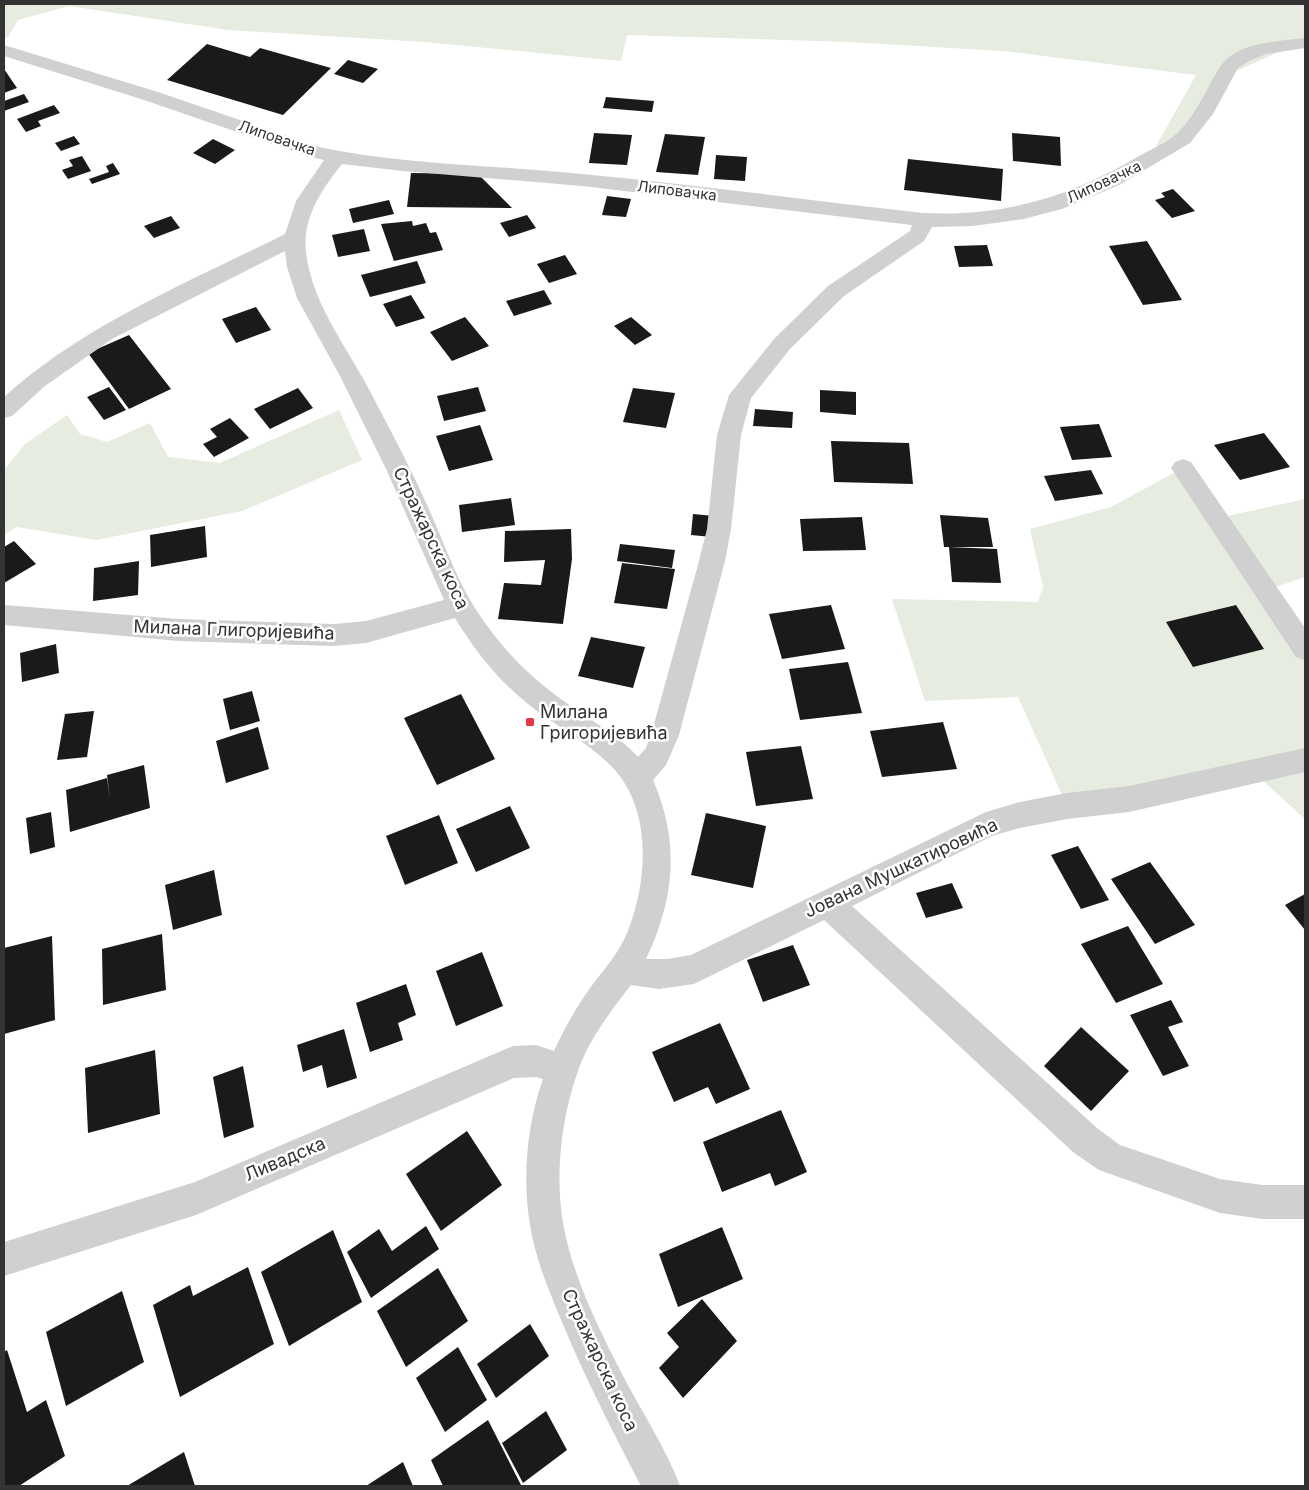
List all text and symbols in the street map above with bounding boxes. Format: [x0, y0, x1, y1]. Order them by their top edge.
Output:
street label: Липовачка [236, 116, 318, 160]
street label: Липовачка [1064, 156, 1144, 207]
street label: Липовачка [636, 176, 718, 205]
street label: Стражарска коса [389, 463, 474, 612]
street label: Милана Глигоријевића [133, 615, 335, 644]
place label: Милана Григоријевића [540, 701, 668, 743]
marker: Милана Григоријевића [524, 716, 536, 728]
street label: Јована Мушкатировића [801, 813, 1001, 922]
street label: Ливадска [241, 1132, 328, 1185]
street label: Стражарска коса [558, 1285, 643, 1434]

